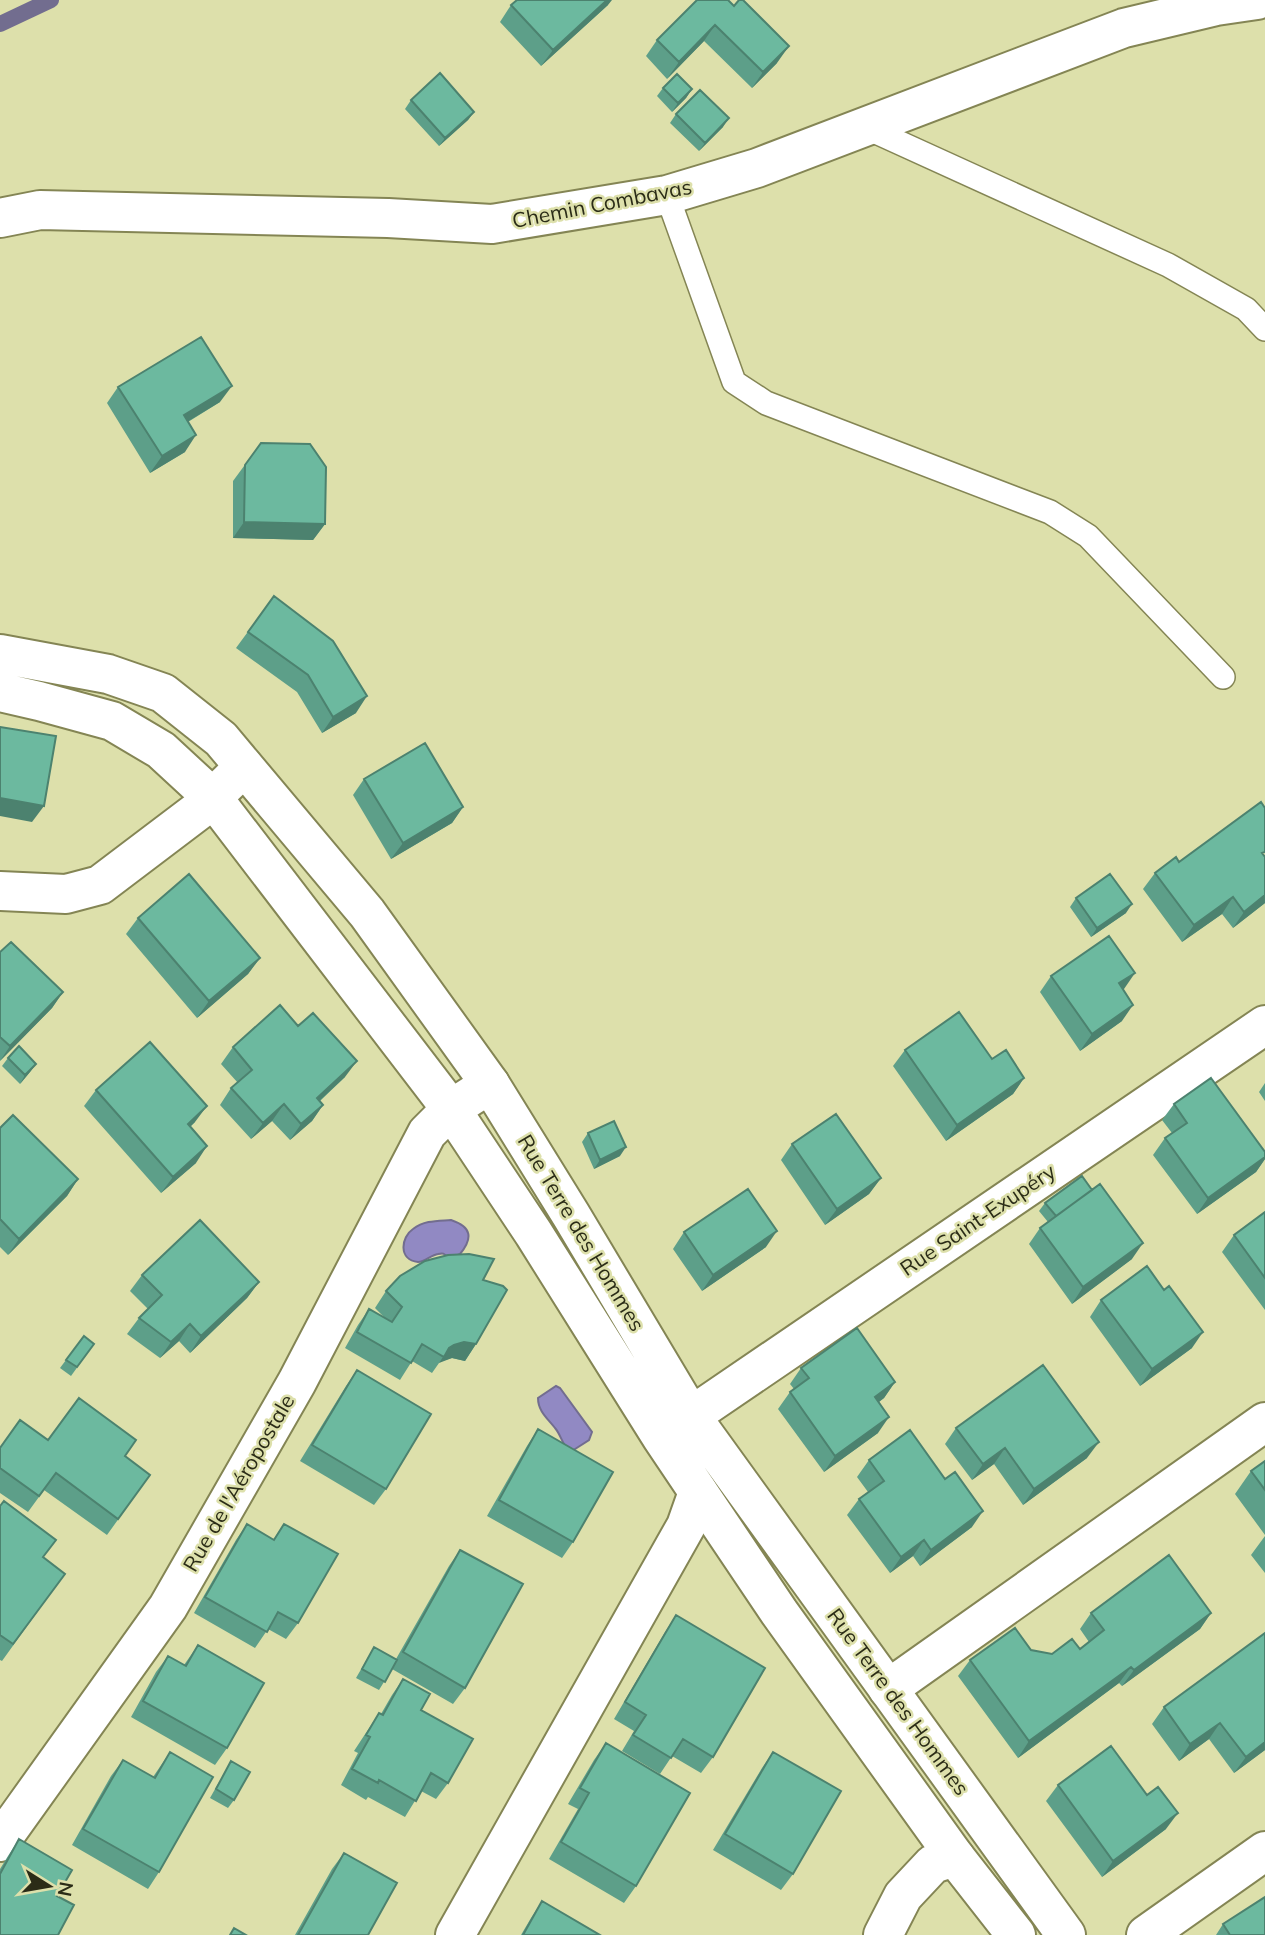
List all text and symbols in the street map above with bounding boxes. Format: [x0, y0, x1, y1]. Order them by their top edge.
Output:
street label: Chemin Combavas [510, 173, 694, 233]
street label: Rue Terre des Hommes [513, 1129, 651, 1336]
street label: Rue Saint-Exupéry [895, 1158, 1060, 1281]
street label: Rue de l'Aéropostale [177, 1389, 299, 1576]
street label: Rue Terre des Hommes [822, 1603, 975, 1800]
north arrow [14, 1851, 84, 1921]
text: N [53, 1880, 79, 1899]

